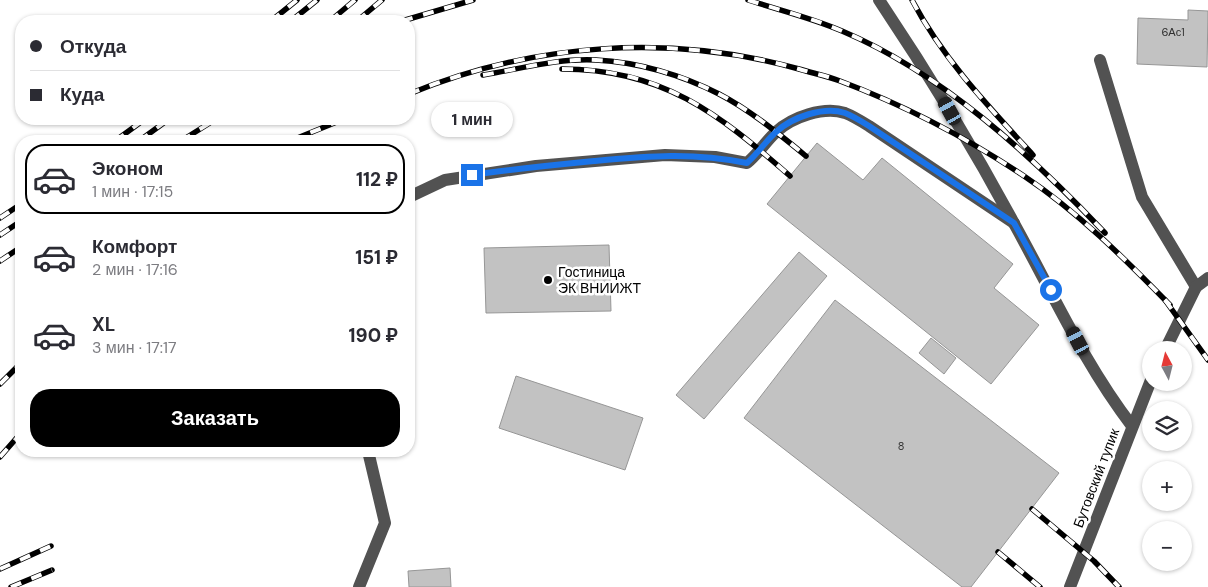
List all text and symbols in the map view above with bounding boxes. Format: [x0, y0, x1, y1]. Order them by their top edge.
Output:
house number: 6Ас1 [1161, 25, 1185, 39]
text: Откуда [60, 34, 126, 59]
text: Куда [60, 82, 104, 107]
car [936, 94, 963, 128]
callout: 1 мин [431, 102, 513, 138]
text: 1 мин [452, 109, 492, 130]
text: Эконом [92, 156, 163, 181]
icon: car [32, 157, 77, 202]
route end [461, 164, 483, 186]
text: 112 ₽ [356, 167, 398, 192]
text: 1 мин · 17:15 [92, 181, 173, 202]
text: Комфорт [92, 234, 177, 259]
icon: car [32, 235, 77, 280]
text: 151 ₽ [355, 245, 398, 270]
text: 2 мин · 17:16 [92, 259, 178, 280]
place label: Гостиница ЭК ВНИИЖТ [558, 263, 642, 297]
marker: Гостиница ЭК ВНИИЖТ [542, 274, 554, 286]
route start [1040, 279, 1062, 301]
text: XL [92, 312, 115, 337]
icon: car [32, 313, 77, 358]
text: 190 ₽ [349, 323, 398, 348]
car [1064, 324, 1091, 358]
text: 3 мин · 17:17 [92, 337, 176, 358]
north arrow [1142, 341, 1192, 391]
map controls [1142, 341, 1192, 571]
button: Заказать [30, 389, 400, 447]
button: layers [1142, 401, 1192, 451]
street label: Бутовский тупик [1069, 425, 1123, 530]
house number: 8 [898, 439, 904, 453]
button: + [1142, 461, 1192, 511]
button: − [1142, 521, 1192, 571]

